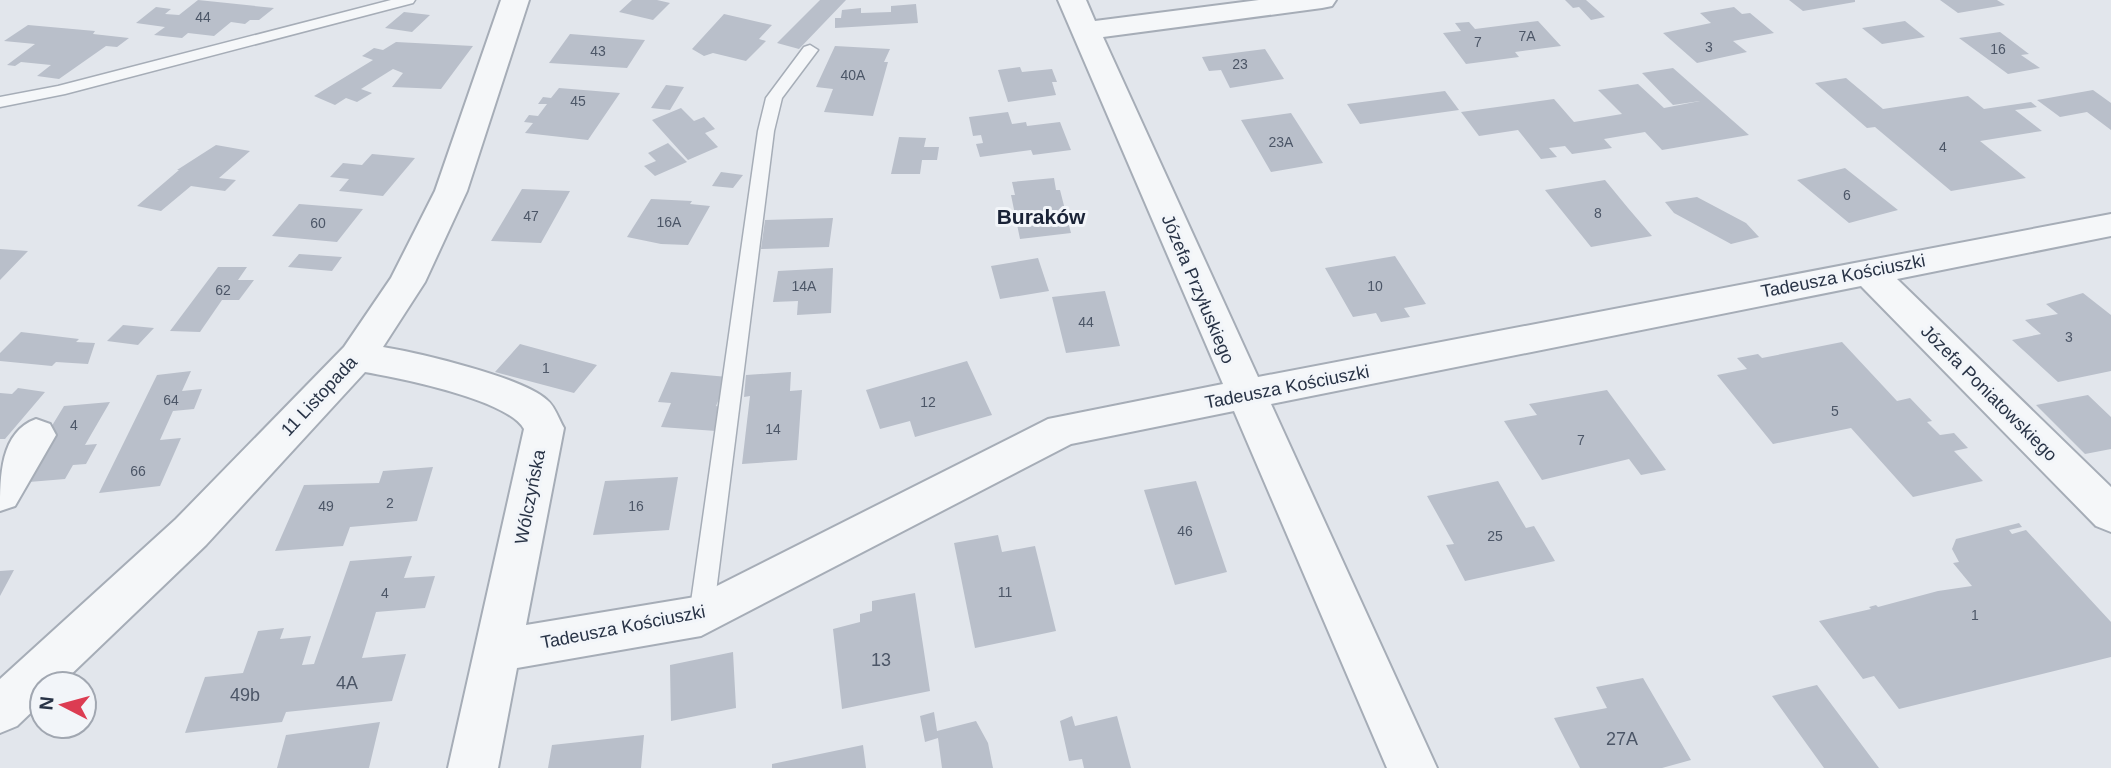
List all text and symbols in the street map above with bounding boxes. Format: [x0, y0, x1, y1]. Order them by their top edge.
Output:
house number: 44 [195, 9, 211, 25]
house number: 7A [1518, 28, 1536, 44]
house number: 7 [1474, 34, 1482, 50]
house number: 3 [1705, 39, 1713, 55]
house number: 16 [1990, 41, 2006, 57]
house number: 43 [590, 43, 606, 59]
house number: 23 [1232, 56, 1248, 72]
house number: 40A [841, 67, 866, 83]
house number: 45 [570, 93, 586, 109]
house number: 23A [1269, 134, 1294, 150]
house number: 4 [1939, 139, 1947, 155]
house number: 6 [1843, 187, 1851, 203]
district label: Buraków [997, 205, 1086, 228]
house number: 8 [1594, 205, 1602, 221]
house number: 47 [523, 208, 539, 224]
street label: Józefa Przyłuskiego [1158, 211, 1238, 367]
house number: 16A [657, 214, 682, 230]
house number: 60 [310, 215, 326, 231]
street label: Tadeusza Kościuszki [1759, 250, 1927, 302]
house number: 14A [792, 278, 817, 294]
house number: 10 [1367, 278, 1383, 294]
house number: 62 [215, 282, 231, 298]
house number: 44 [1078, 314, 1094, 330]
street label: Józefa Poniatowskiego [1917, 321, 2061, 465]
house number: 3 [2065, 329, 2073, 345]
street label: 11 Listopada [277, 351, 362, 440]
house number: 1 [542, 360, 550, 376]
street label: Tadeusza Kościuszki [1203, 361, 1371, 413]
house number: 64 [163, 392, 179, 408]
house number: 12 [920, 394, 936, 410]
house number: 5 [1831, 403, 1839, 419]
house number: 4 [70, 417, 78, 433]
house number: 14 [765, 421, 781, 437]
house number: 7 [1577, 432, 1585, 448]
street label: Wólczyńska [511, 447, 549, 546]
house number: 66 [130, 463, 146, 479]
house number: 2 [386, 495, 394, 511]
house number: 49 [318, 498, 334, 514]
house number: 16 [628, 498, 644, 514]
house number: 46 [1177, 523, 1193, 539]
house number: 25 [1487, 528, 1503, 544]
house number: 11 [998, 584, 1012, 600]
house number: 4 [381, 585, 389, 601]
street label: Tadeusza Kościuszki [539, 601, 707, 653]
house number: 1 [1971, 607, 1979, 623]
house number: 13 [871, 650, 891, 670]
north arrow [28, 670, 98, 740]
house number: 4A [336, 673, 358, 693]
house number: 49b [230, 685, 260, 705]
text: N [35, 695, 58, 711]
house number: 27A [1606, 729, 1638, 749]

